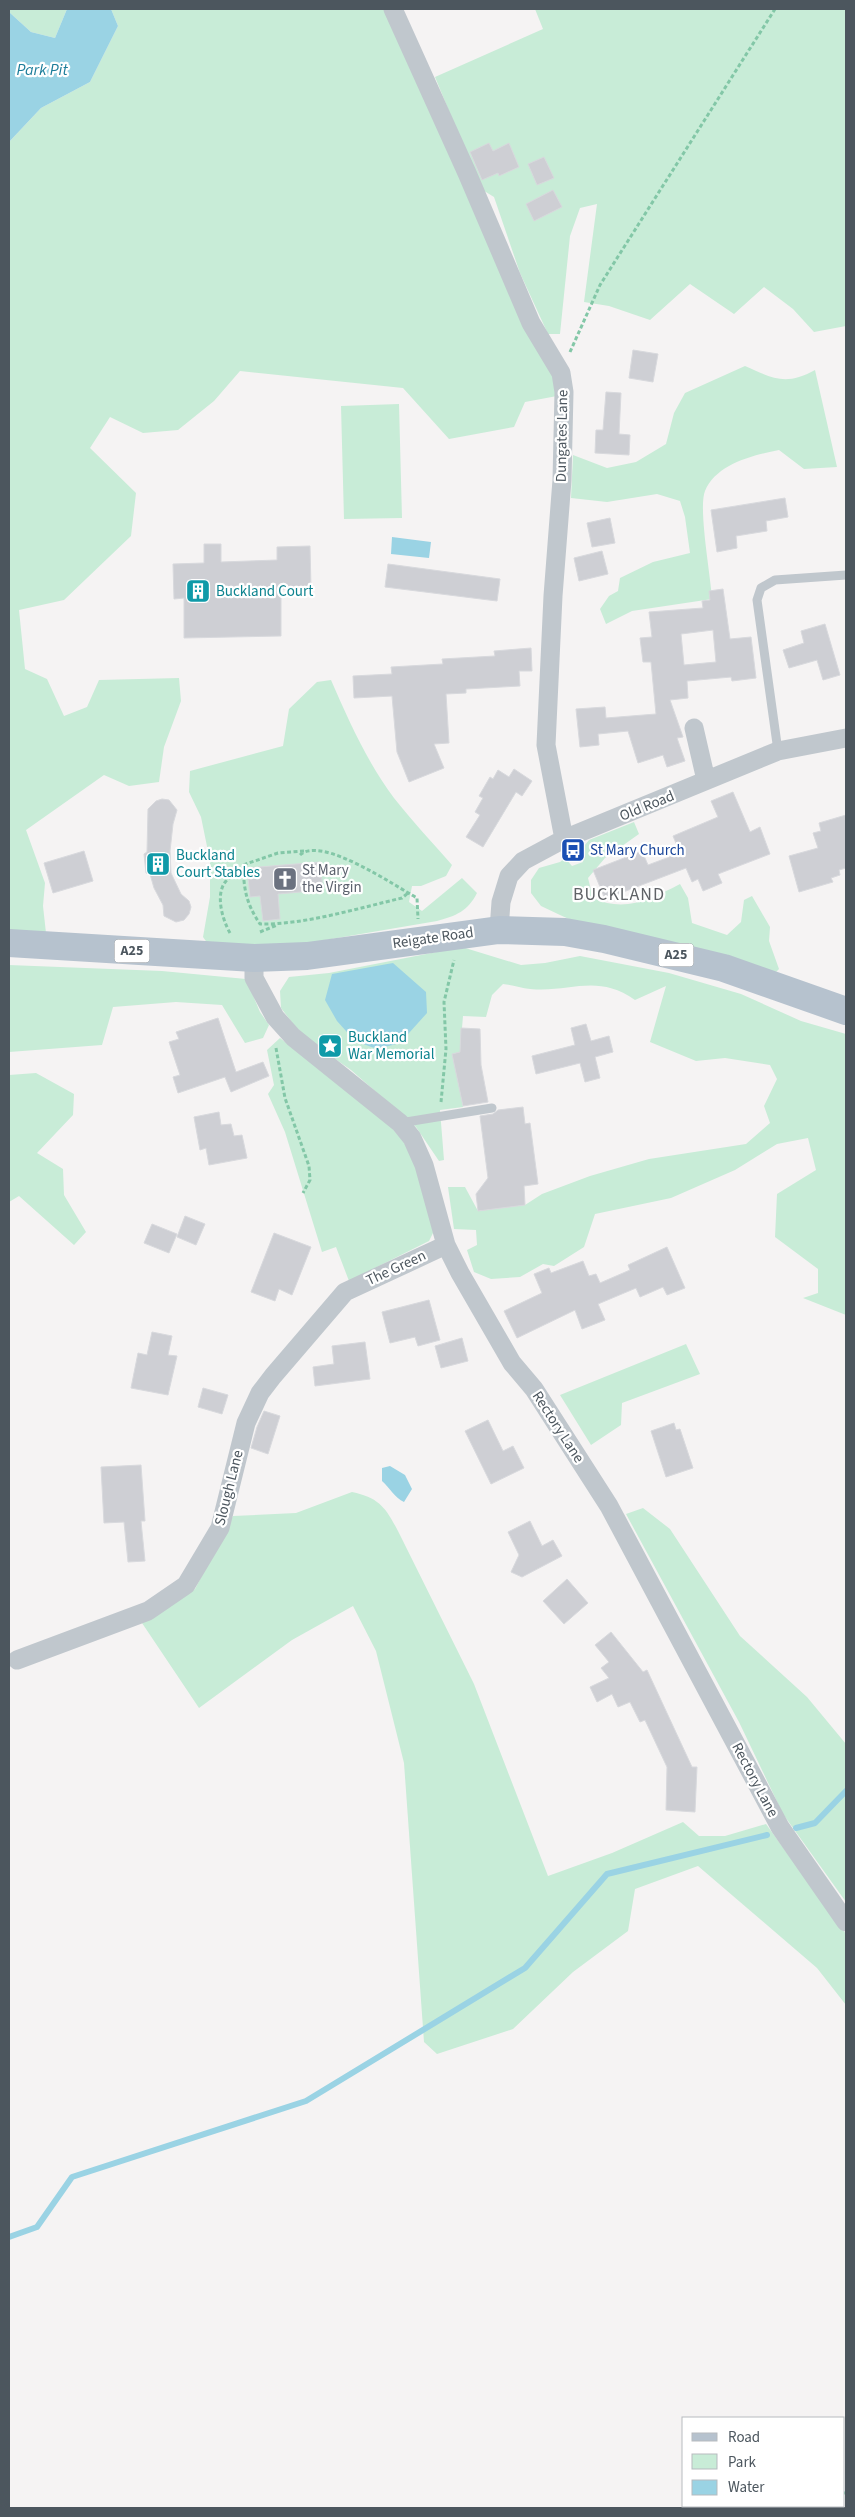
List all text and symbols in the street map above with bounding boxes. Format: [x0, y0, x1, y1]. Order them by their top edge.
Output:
water label: Park Pit [16, 59, 68, 81]
street label: Dungates Lane [551, 390, 573, 482]
building icon: Buckland Court [185, 578, 211, 604]
place label: Buckland Court [216, 581, 313, 602]
street label: Old Road [616, 786, 678, 826]
bus stop icon: St Mary Church [560, 837, 586, 863]
place label: St Mary Church [590, 840, 685, 861]
place label: Buckland Court Stables [176, 845, 260, 883]
building icon: Buckland Court Stables [145, 851, 171, 877]
place label: St Mary the Virgin [302, 860, 362, 898]
church icon: St Mary the Virgin [272, 866, 298, 892]
district label: BUCKLAND [573, 882, 665, 907]
street label: Reigate Road [391, 922, 475, 954]
road number: A25 [114, 939, 150, 962]
road number: A25 [658, 944, 694, 966]
place label: Buckland War Memorial [348, 1027, 435, 1065]
place icon: Buckland War Memorial [317, 1033, 343, 1059]
street label: The Green [363, 1245, 429, 1291]
street label: Rectory Lane [527, 1387, 589, 1467]
street label: Slough Lane [209, 1448, 249, 1528]
street label: Rectory Lane [727, 1739, 783, 1821]
legend [682, 2417, 845, 2507]
text: Road [728, 2427, 760, 2448]
text: Park [728, 2452, 757, 2473]
text: Water [728, 2477, 765, 2498]

